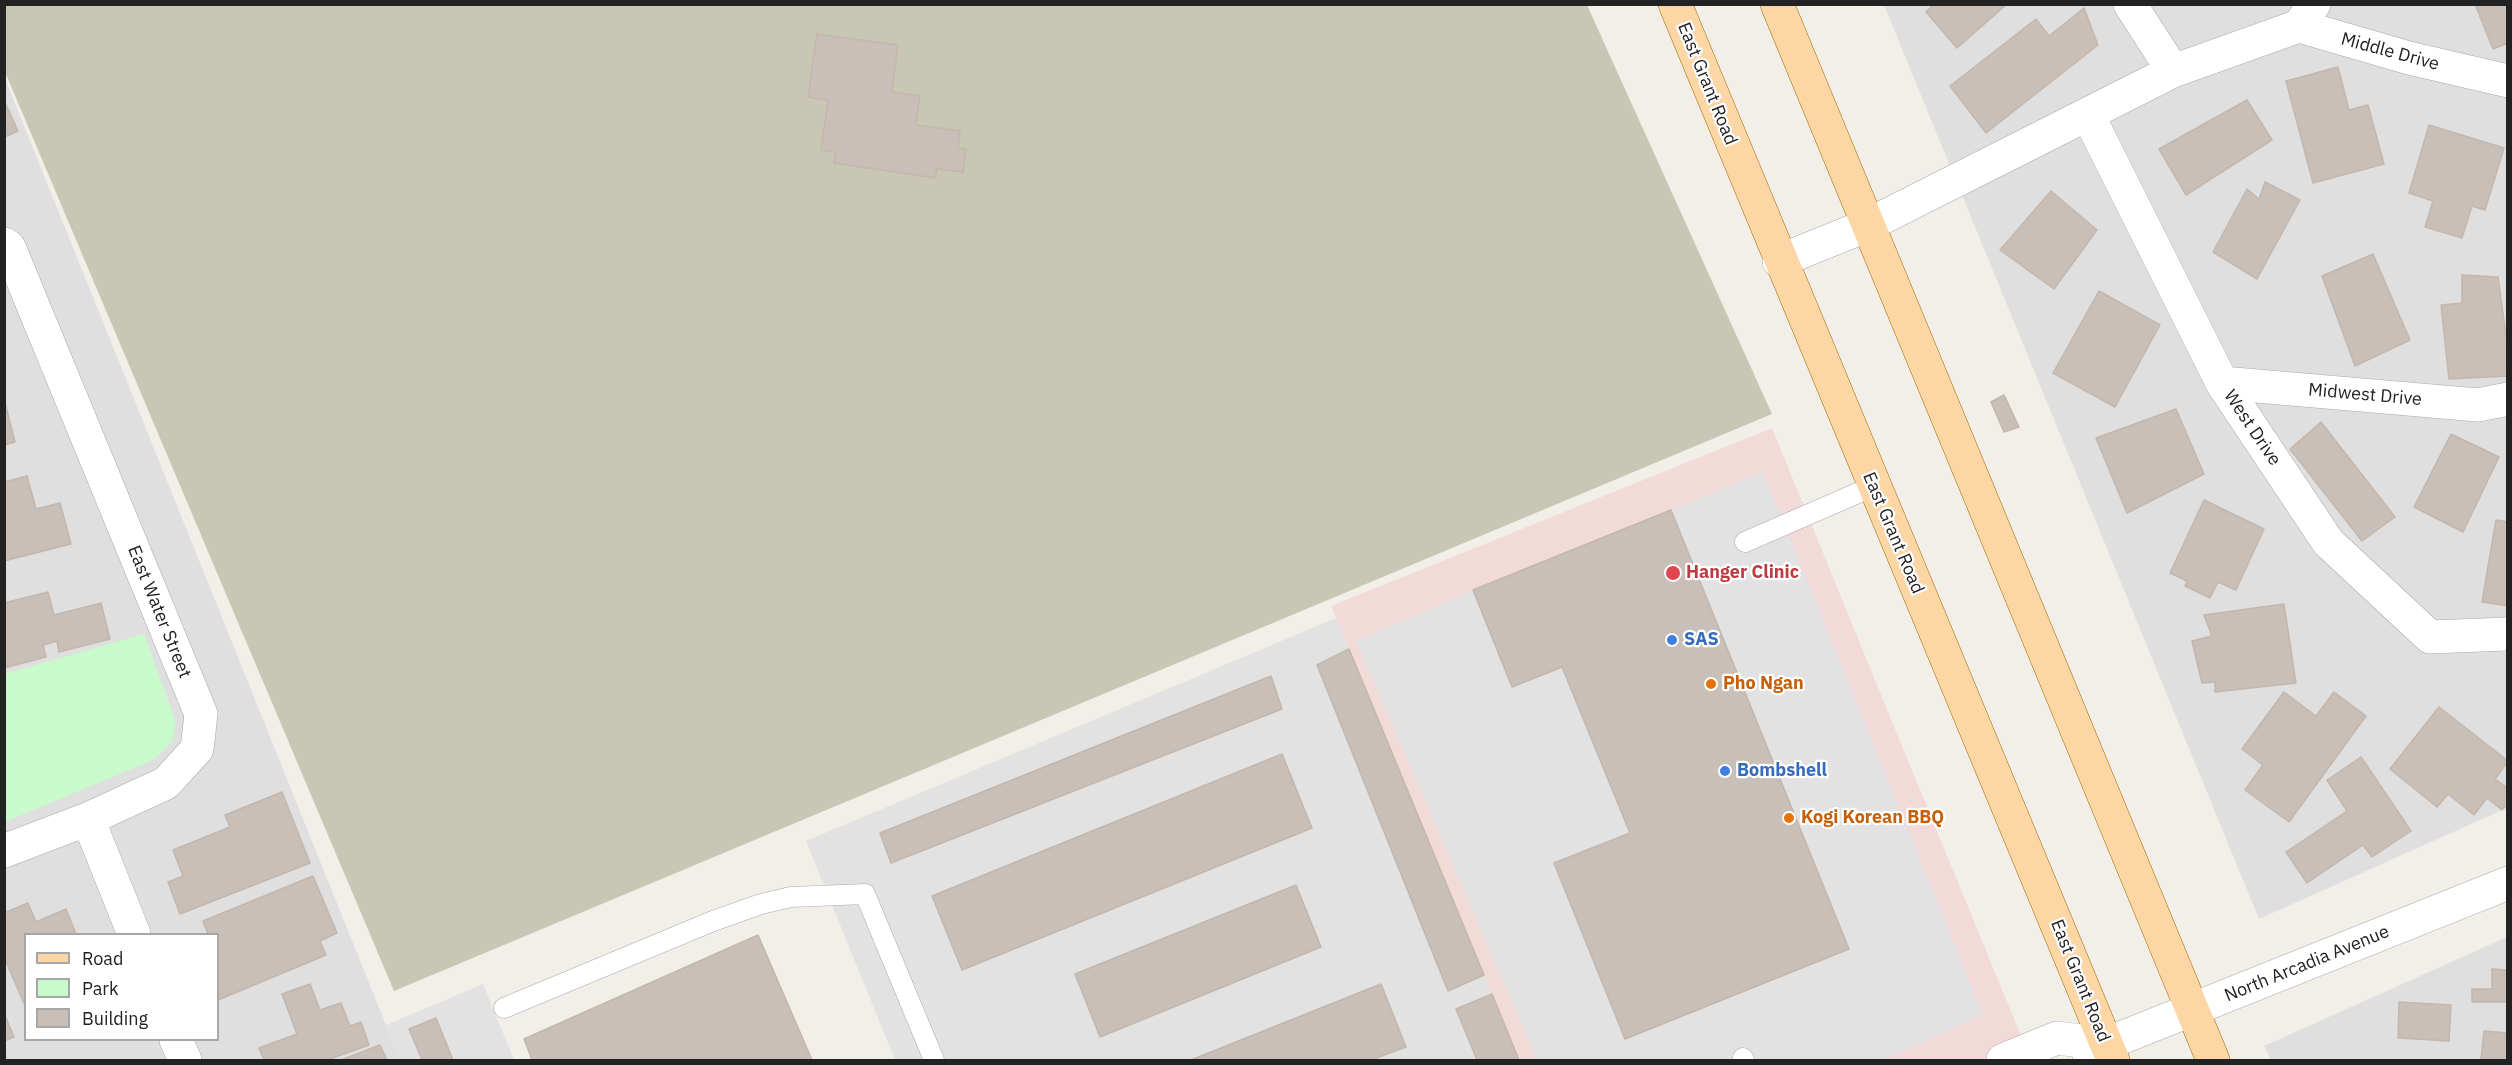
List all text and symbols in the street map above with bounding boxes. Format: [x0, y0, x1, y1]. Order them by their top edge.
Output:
street label: East Grant Road [1673, 20, 1741, 148]
street label: Middle Drive [2339, 29, 2441, 75]
street label: Midwest Drive [2307, 379, 2423, 411]
street label: West Drive [2219, 386, 2285, 470]
street label: East Grant Road [1858, 469, 1928, 597]
street label: East Water Street [123, 543, 195, 681]
place label: Hanger Clinic [1686, 562, 1799, 584]
marker: Hanger Clinic [1664, 564, 1682, 582]
place label: SAS [1684, 629, 1719, 651]
marker: SAS [1665, 633, 1679, 647]
place label: Pho Ngan [1723, 673, 1804, 695]
marker: Pho Ngan [1704, 677, 1718, 691]
place label: Bombshell [1737, 760, 1827, 782]
marker: Bombshell [1718, 764, 1732, 778]
place label: Kogi Korean BBQ [1801, 807, 1944, 829]
marker: Kogi Korean BBQ [1782, 811, 1796, 825]
street label: East Grant Road [2046, 917, 2114, 1045]
street label: North Arcadia Avenue [2221, 921, 2393, 1007]
legend [24, 933, 219, 1041]
text: Road [82, 947, 123, 970]
text: Park [82, 977, 118, 1000]
text: Building [82, 1007, 148, 1030]

